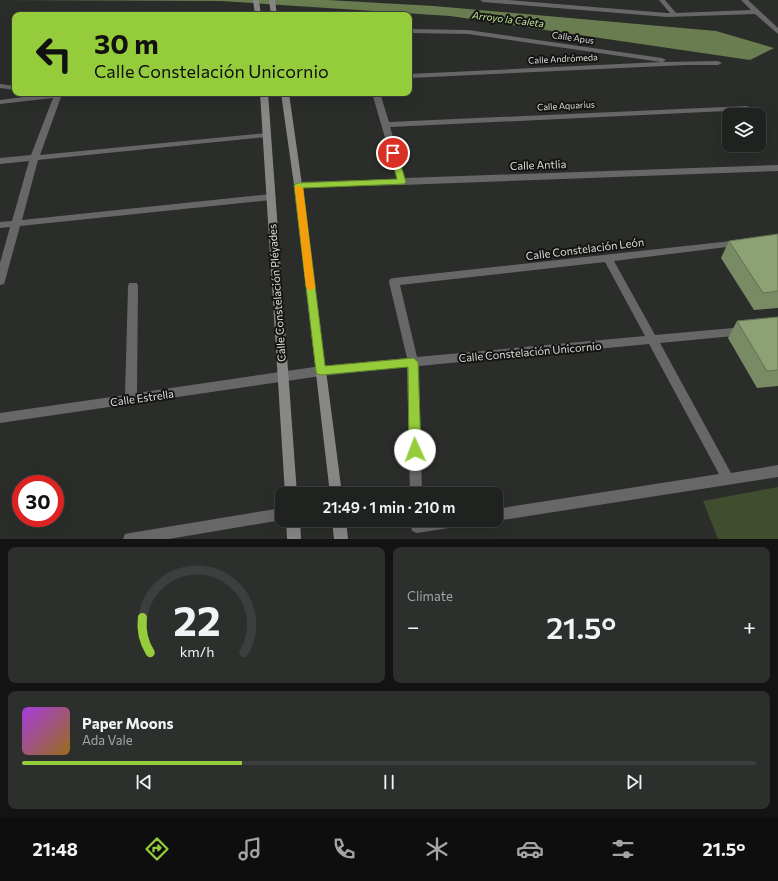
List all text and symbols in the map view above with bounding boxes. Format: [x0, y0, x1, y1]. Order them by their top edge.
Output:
water label: Arroyo la Caleta [470, 9, 545, 29]
text: 30 m [94, 26, 159, 60]
icon: left [28, 28, 80, 80]
street label: Calle Apus [551, 29, 595, 46]
street label: Calle Andrómeda [528, 51, 598, 66]
text: Calle Constelación Unicornio [94, 60, 329, 82]
street label: Calle Aquarius [537, 98, 595, 113]
map controls [722, 108, 766, 152]
button: layers [722, 108, 766, 152]
pin [376, 136, 410, 170]
icon: arrive [382, 142, 404, 164]
street label: Calle Antlia [509, 157, 566, 172]
street label: Calle Constelación Pléyades [265, 224, 288, 362]
street label: Calle Constelación León [525, 235, 645, 262]
street label: Calle Constelación Unicornio [458, 339, 602, 364]
street label: Calle Estrella [109, 387, 175, 408]
position arrow [394, 429, 436, 471]
speed limit sign: 30 [12, 475, 64, 527]
text: 21:49 · 1 min · 210 m [323, 498, 455, 516]
text: Climate [407, 588, 453, 604]
text: 22 [173, 594, 220, 645]
text: 21.5° [546, 608, 616, 645]
text: − [407, 613, 420, 640]
text: + [743, 613, 756, 640]
text: km/h [179, 642, 214, 660]
text: Paper Moons [82, 714, 173, 732]
text: Ada Vale [82, 732, 133, 748]
icon: previous [133, 771, 155, 793]
icon: pause [378, 771, 400, 793]
icon: next [623, 771, 645, 793]
icon: directions [143, 835, 171, 863]
icon: music [236, 835, 264, 863]
icon: phone [330, 835, 358, 863]
icon: climate [423, 835, 451, 863]
icon: car [516, 835, 544, 863]
icon: filters [609, 835, 637, 863]
text: 21:48 [33, 838, 78, 860]
text: 21.5° [703, 838, 745, 860]

